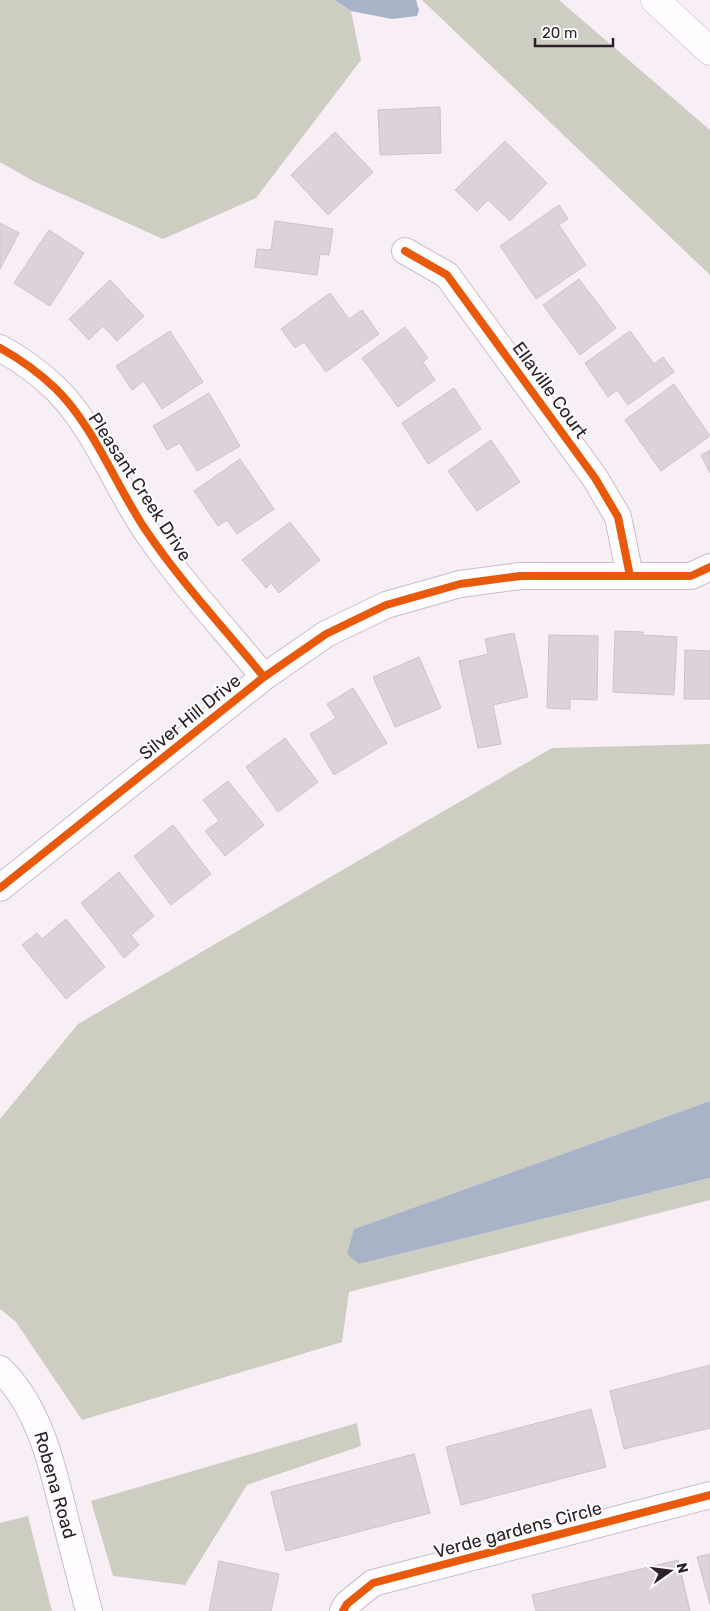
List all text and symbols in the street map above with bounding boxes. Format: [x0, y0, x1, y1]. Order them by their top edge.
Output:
scale bar [535, 15, 612, 47]
text: 20 m [542, 24, 577, 42]
street label: Ellaville Court [508, 337, 592, 443]
street label: Pleasant Creek Drive [84, 408, 196, 566]
street label: Silver Hill Drive [135, 669, 245, 765]
street label: Robena Road [29, 1429, 81, 1541]
street label: Verde gardens Circle [432, 1497, 604, 1563]
north arrow [645, 1546, 695, 1596]
text: N [673, 1561, 692, 1575]

